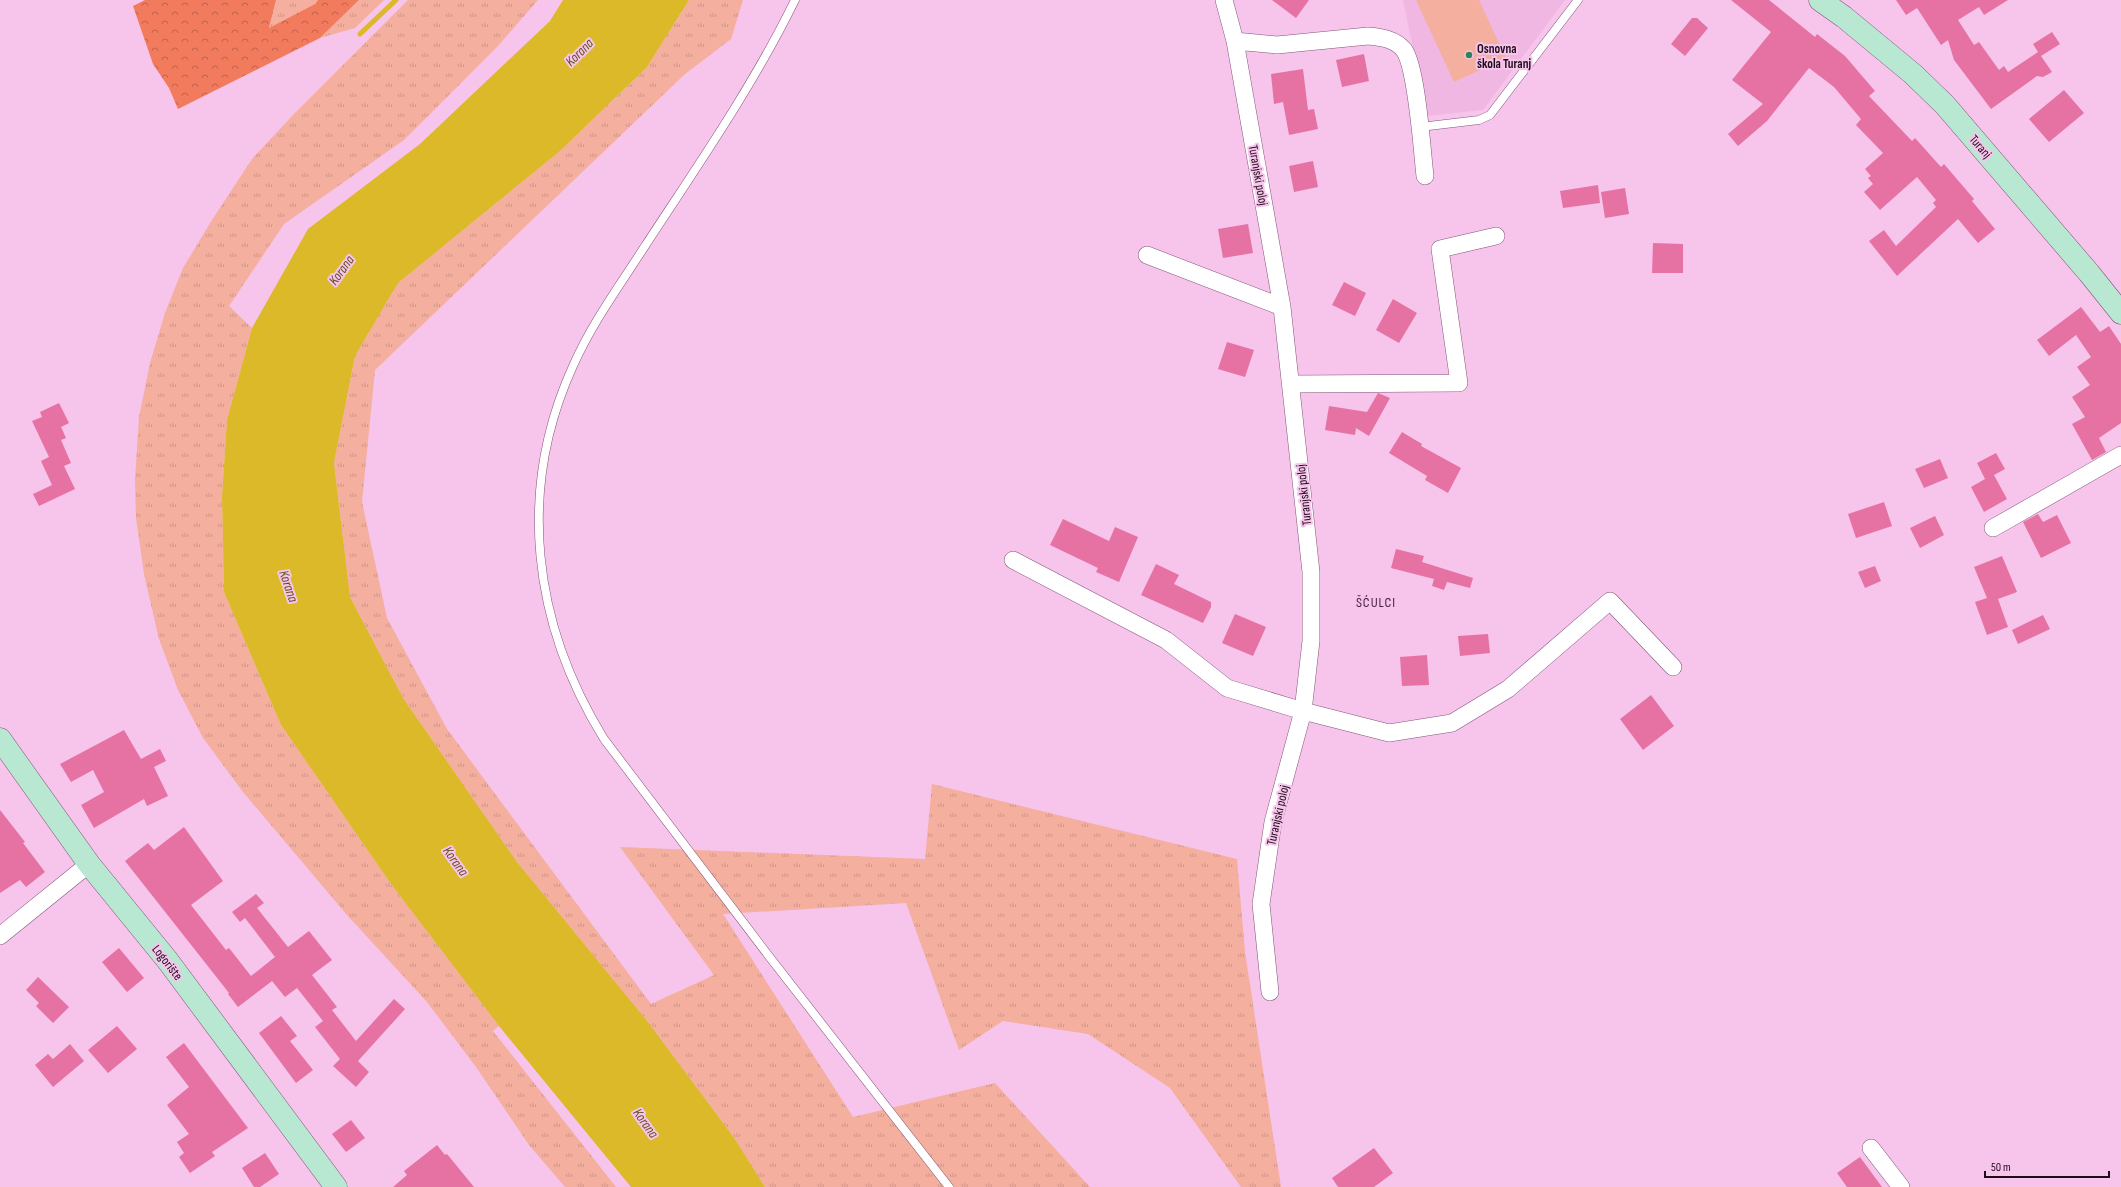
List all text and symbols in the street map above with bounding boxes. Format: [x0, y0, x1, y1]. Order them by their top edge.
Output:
water label: Korana [562, 35, 597, 70]
place label: Osnovna škola Turanj [1477, 41, 1531, 72]
marker: Osnovna škola Turanj [1464, 50, 1474, 60]
street label: Turanj [1966, 132, 1995, 162]
street label: Turanjski poloj [1245, 144, 1271, 207]
water label: Korana [325, 252, 358, 288]
street label: Turanjski poloj [1293, 464, 1315, 526]
water label: Korana [275, 568, 302, 605]
district label: ŠĆULCI [1356, 594, 1396, 611]
street label: Turanjski poloj [1263, 784, 1293, 847]
water label: Korana [439, 843, 472, 880]
street label: Logorište [148, 942, 186, 983]
water label: Korana [629, 1105, 662, 1142]
scale bar [1985, 1153, 2109, 1179]
text: 50 m [1991, 1160, 2011, 1175]

